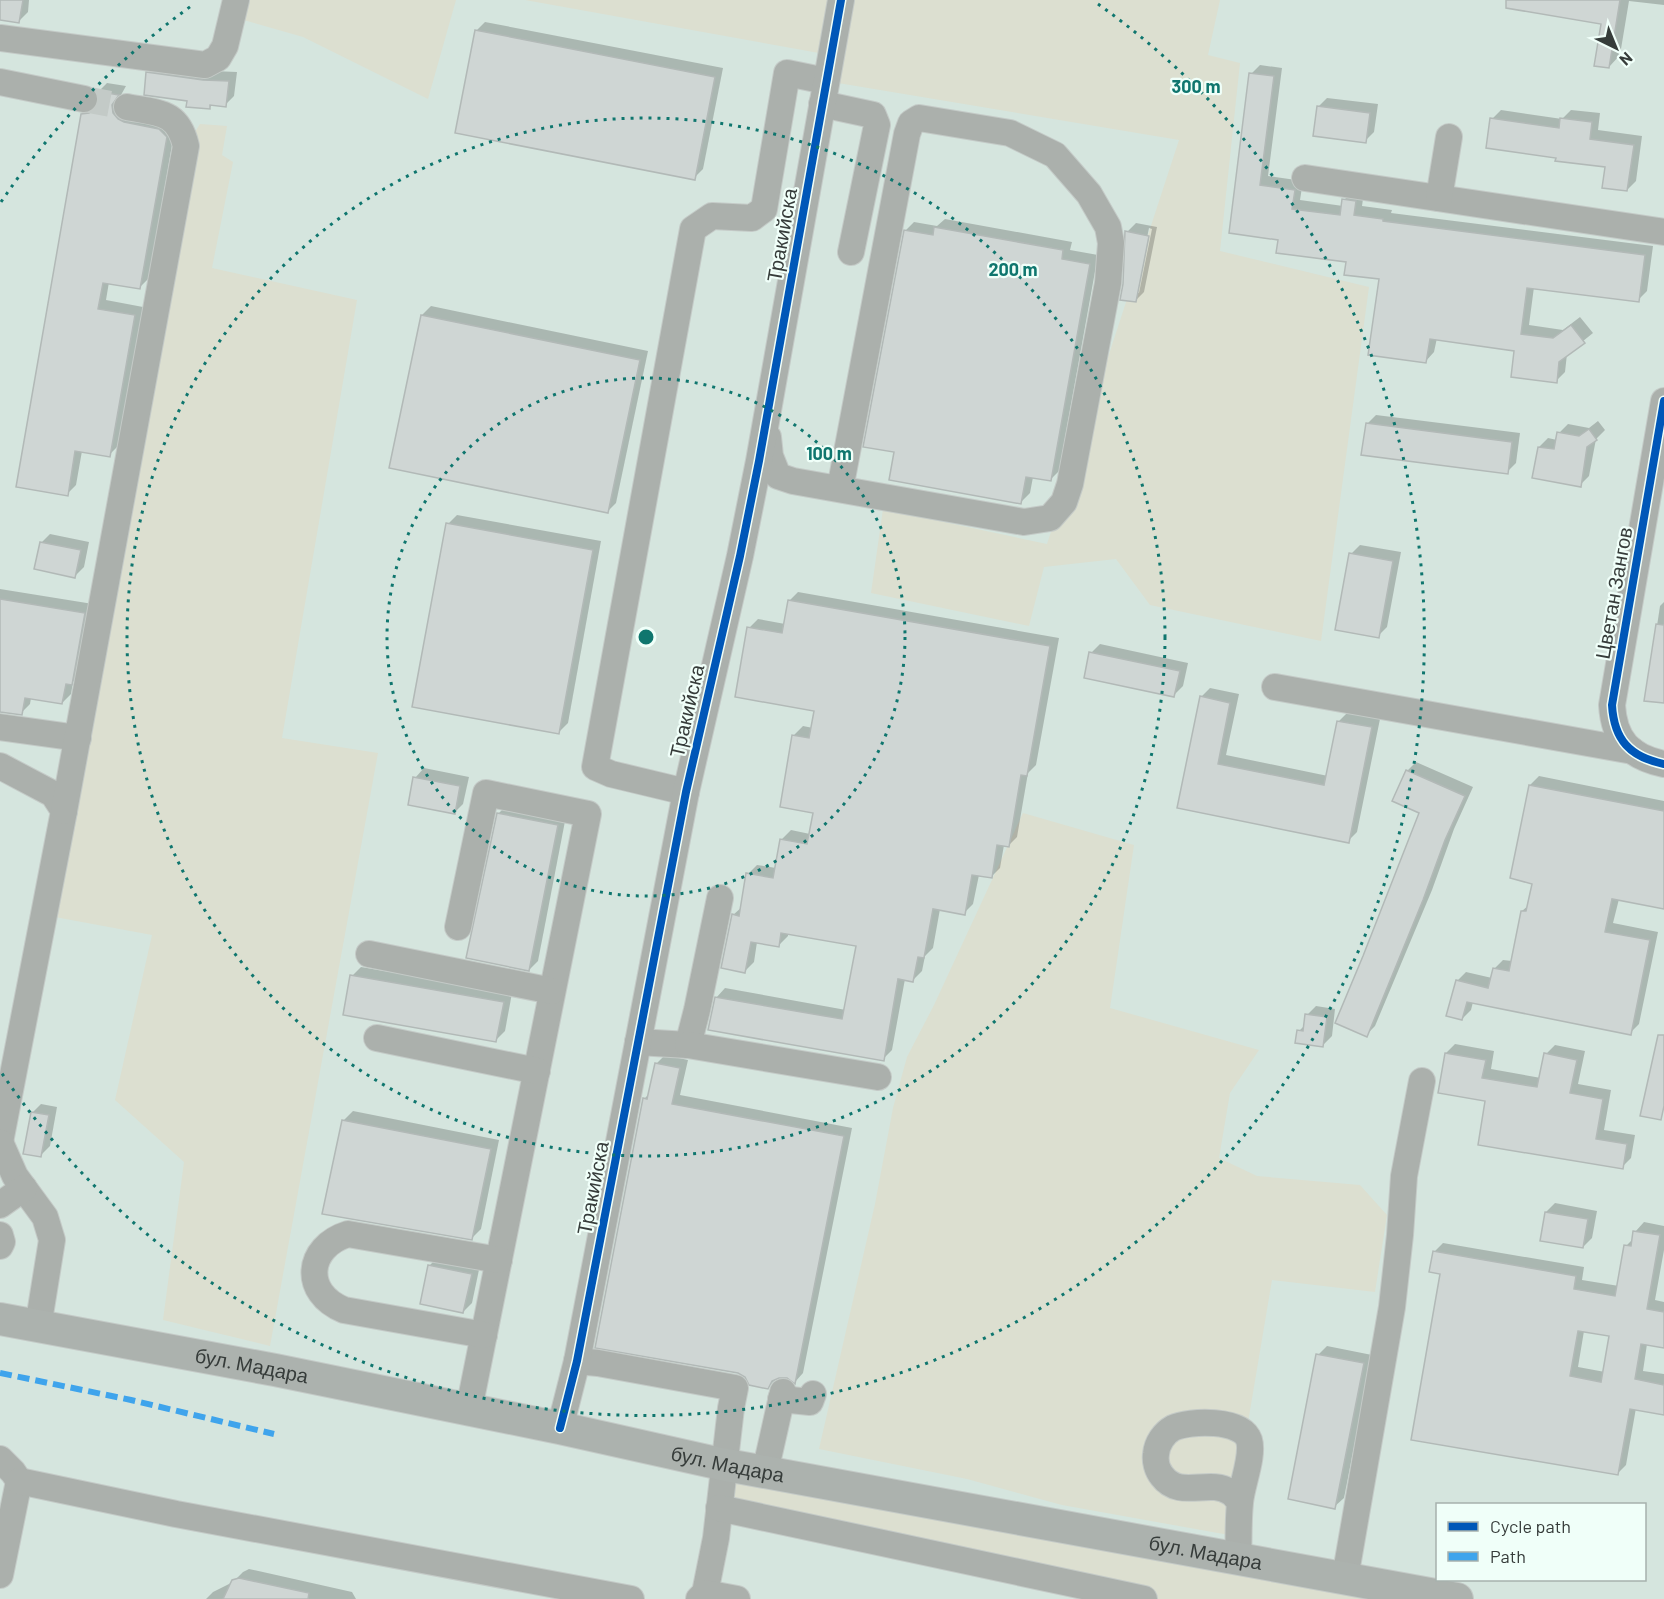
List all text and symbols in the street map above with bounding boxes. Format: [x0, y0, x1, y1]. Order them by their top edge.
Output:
north arrow [1586, 18, 1646, 78]
text: N [1616, 49, 1637, 70]
text: 300 m [1172, 75, 1220, 97]
street label: Тракийска [761, 185, 801, 284]
text: 200 m [988, 258, 1038, 280]
text: 100 m [806, 442, 852, 464]
street label: Цветан Зангов [1590, 525, 1636, 661]
centre of rings [636, 627, 656, 647]
street label: Тракийска [664, 661, 709, 760]
street label: Тракийска [571, 1138, 613, 1237]
street label: бул. Мадара [193, 1342, 312, 1388]
street label: бул. Мадара [669, 1440, 787, 1487]
legend [1436, 1503, 1646, 1581]
text: Cycle path [1490, 1515, 1571, 1537]
street label: бул. Мадара [1147, 1530, 1265, 1574]
text: Path [1490, 1545, 1526, 1567]

